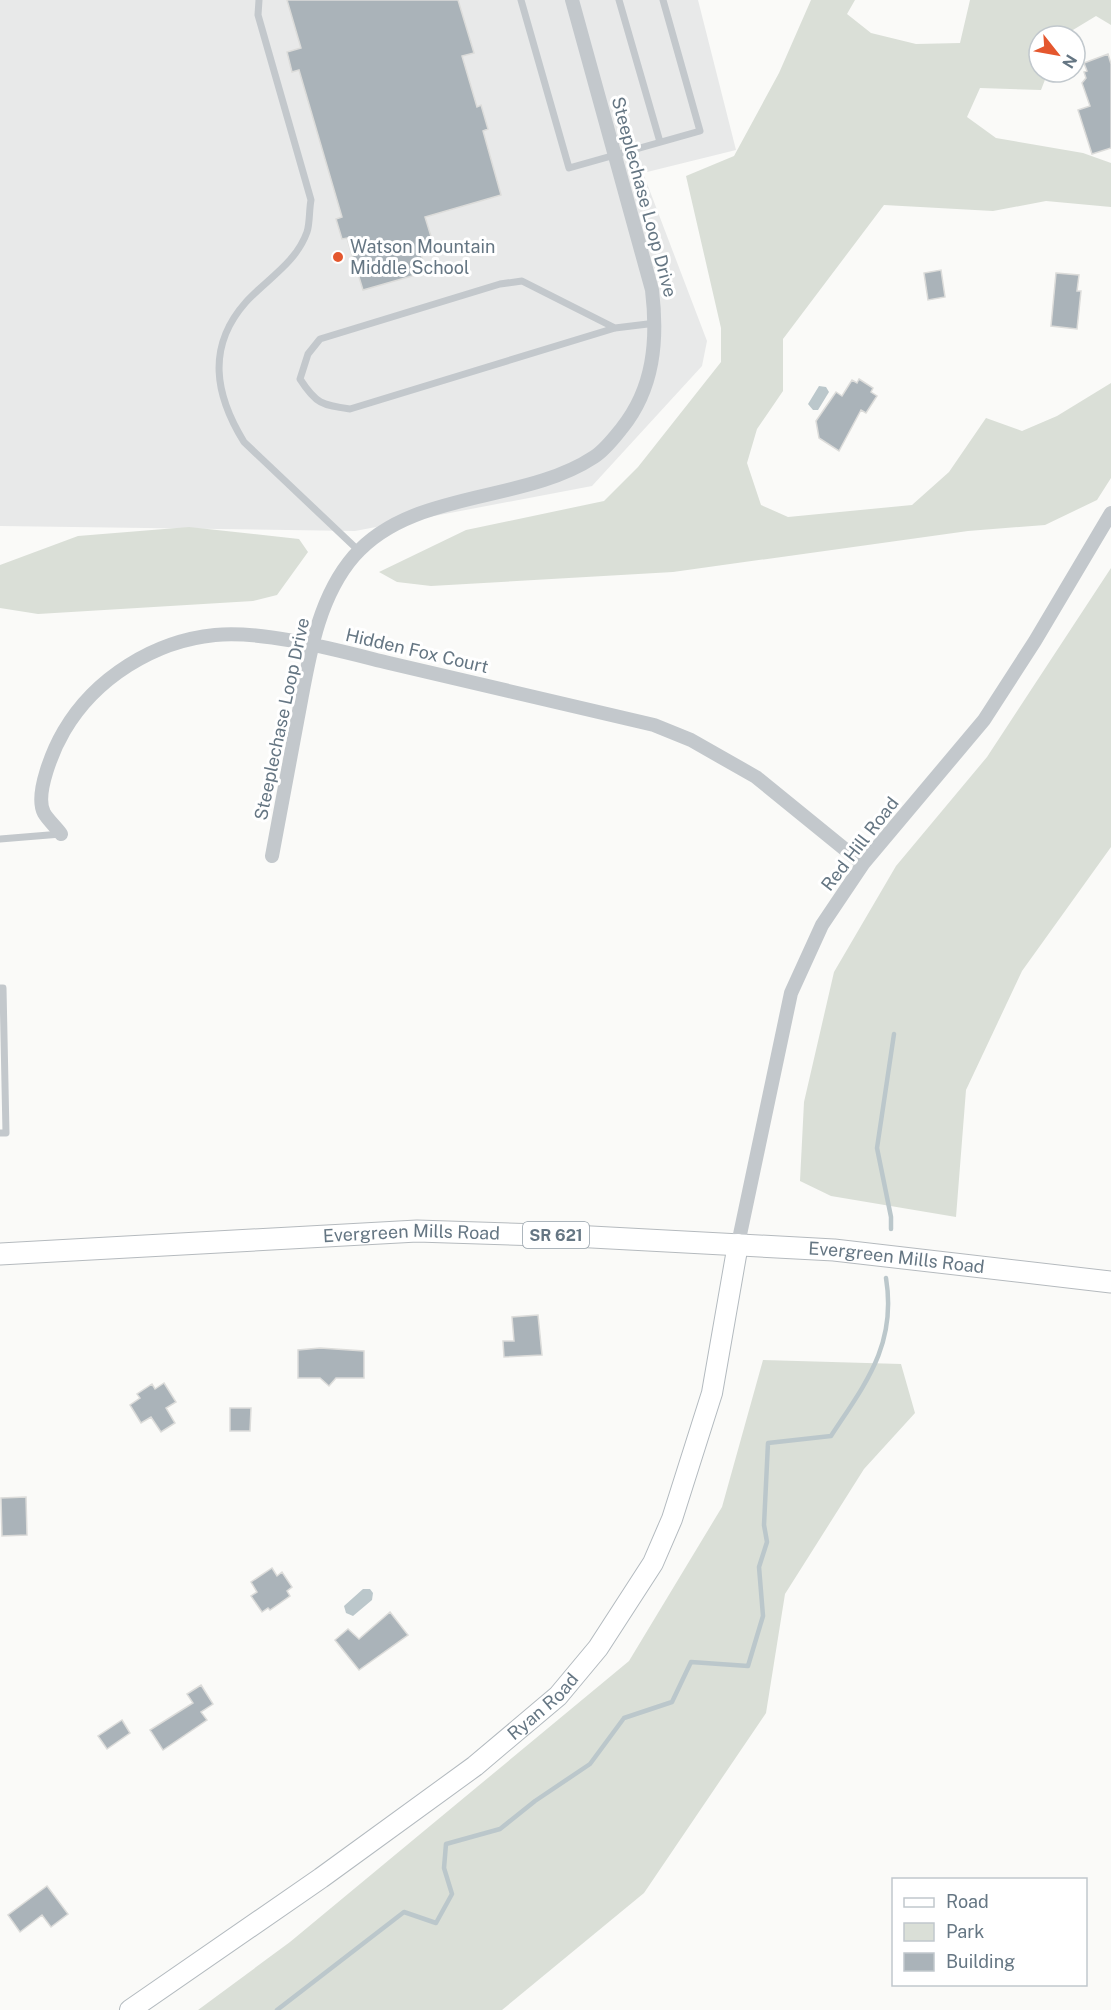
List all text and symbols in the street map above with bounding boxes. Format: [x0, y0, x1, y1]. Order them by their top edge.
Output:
north arrow [1027, 24, 1087, 84]
text: N [1058, 51, 1081, 72]
street label: Steeplechase Loop Drive [608, 94, 681, 299]
place label: Watson Mountain Middle School [350, 236, 495, 278]
marker: Watson Mountain Middle School [331, 250, 345, 264]
street label: Steeplechase Loop Drive [250, 616, 313, 822]
street label: Hidden Fox Court [344, 624, 491, 677]
street label: Red Hill Road [816, 793, 903, 895]
street label: Evergreen Mills Road [322, 1220, 500, 1246]
road number: SR 621 [523, 1222, 589, 1248]
street label: Evergreen Mills Road [808, 1238, 986, 1277]
street label: Ryan Road [503, 1669, 583, 1744]
legend [892, 1878, 1087, 1986]
text: Road [946, 1891, 989, 1912]
text: Park [946, 1921, 984, 1942]
text: Building [946, 1951, 1015, 1972]

